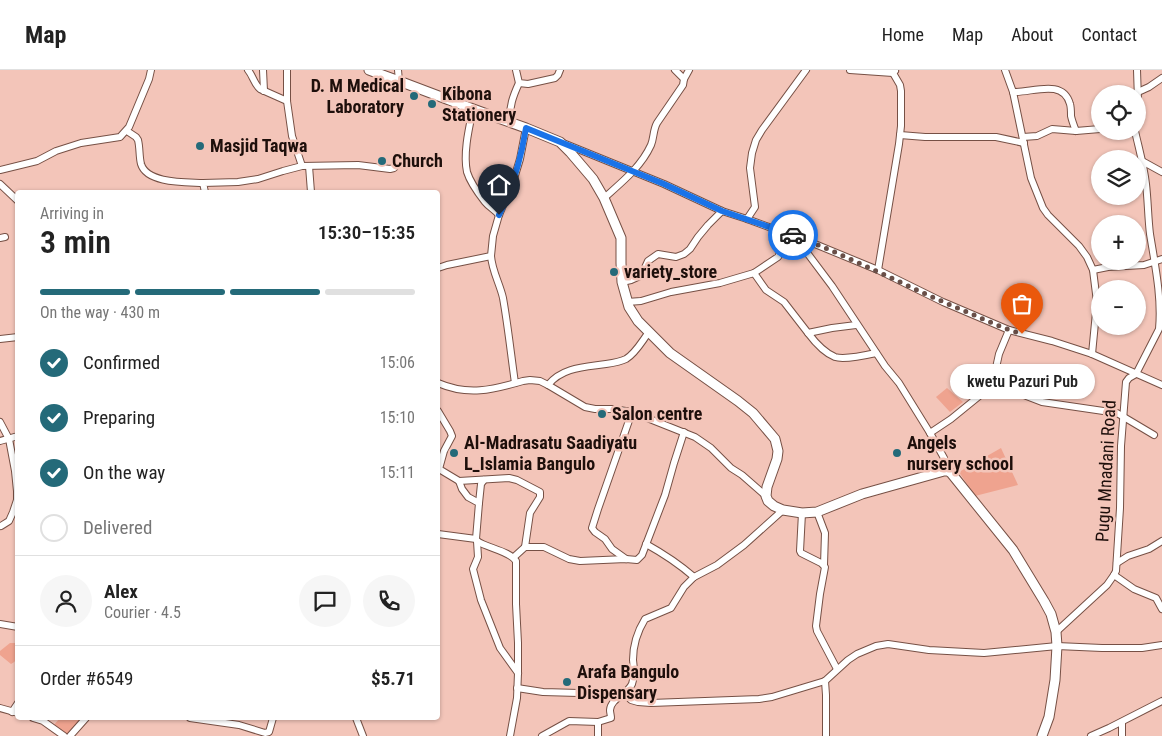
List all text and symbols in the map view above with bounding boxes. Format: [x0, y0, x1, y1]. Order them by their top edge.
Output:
text: Map [25, 21, 66, 49]
text: Home [882, 24, 924, 45]
text: Map [952, 24, 983, 45]
text: About [1011, 24, 1053, 45]
text: Contact [1081, 24, 1137, 45]
place label: D. M Medical Laboratory [311, 75, 404, 117]
place label: Kibona Stationery [442, 83, 516, 125]
map controls [1091, 85, 1146, 335]
button: locate [1091, 85, 1146, 140]
marker: D. M Medical Laboratory [408, 90, 420, 102]
marker: Kibona Stationery [426, 98, 438, 110]
place label: Masjid Taqwa [210, 135, 307, 156]
marker: Masjid Taqwa [194, 140, 206, 152]
place label: Church [392, 150, 443, 171]
button: layers [1091, 150, 1146, 205]
marker: Church [376, 155, 388, 167]
pin [478, 164, 520, 215]
icon: home [485, 171, 513, 199]
text: Arriving in [40, 204, 104, 223]
courier [768, 210, 818, 260]
button: + [1091, 215, 1146, 270]
text: 15:30–15:35 [318, 221, 415, 244]
icon: car [779, 221, 807, 249]
text: 3 min [40, 223, 111, 261]
place label: variety_store [624, 261, 717, 282]
marker: variety_store [608, 266, 620, 278]
button: − [1091, 280, 1146, 335]
pin [1001, 283, 1043, 334]
icon: bag [1008, 290, 1036, 318]
text: On the way · 430 m [40, 303, 160, 322]
icon: check [40, 349, 68, 377]
text: Confirmed [83, 351, 160, 374]
text: 15:06 [380, 353, 415, 372]
callout: kwetu Pazuri Pub [950, 364, 1094, 399]
text: kwetu Pazuri Pub [967, 372, 1078, 391]
street label: Pugu Mnadani Road [1091, 400, 1120, 542]
place label: Salon centre [612, 403, 703, 424]
icon: check [40, 404, 68, 432]
text: Preparing [83, 406, 155, 429]
text: 15:10 [380, 408, 415, 427]
marker: Salon centre [596, 408, 608, 420]
place label: Al-Madrasatu Saadiyatu L_Islamia Bangulo [464, 432, 637, 474]
place label: Angels nursery school [907, 432, 1014, 474]
marker: Al-Madrasatu Saadiyatu L_Islamia Bangulo [448, 447, 460, 459]
marker: Angels nursery school [891, 447, 903, 459]
icon: check [40, 459, 68, 487]
text: On the way [83, 461, 165, 484]
text: 15:11 [380, 463, 415, 482]
text: Delivered [83, 516, 152, 539]
button: person [40, 575, 92, 627]
button: chat [299, 575, 351, 627]
button: phone [363, 575, 415, 627]
text: Alex [104, 580, 138, 603]
text: Courier · 4.5 [104, 603, 181, 622]
place label: Arafa Bangulo Dispensary [577, 661, 679, 703]
text: Order #6549 [40, 667, 133, 690]
text: $5.71 [371, 667, 415, 690]
marker: Arafa Bangulo Dispensary [561, 676, 573, 688]

